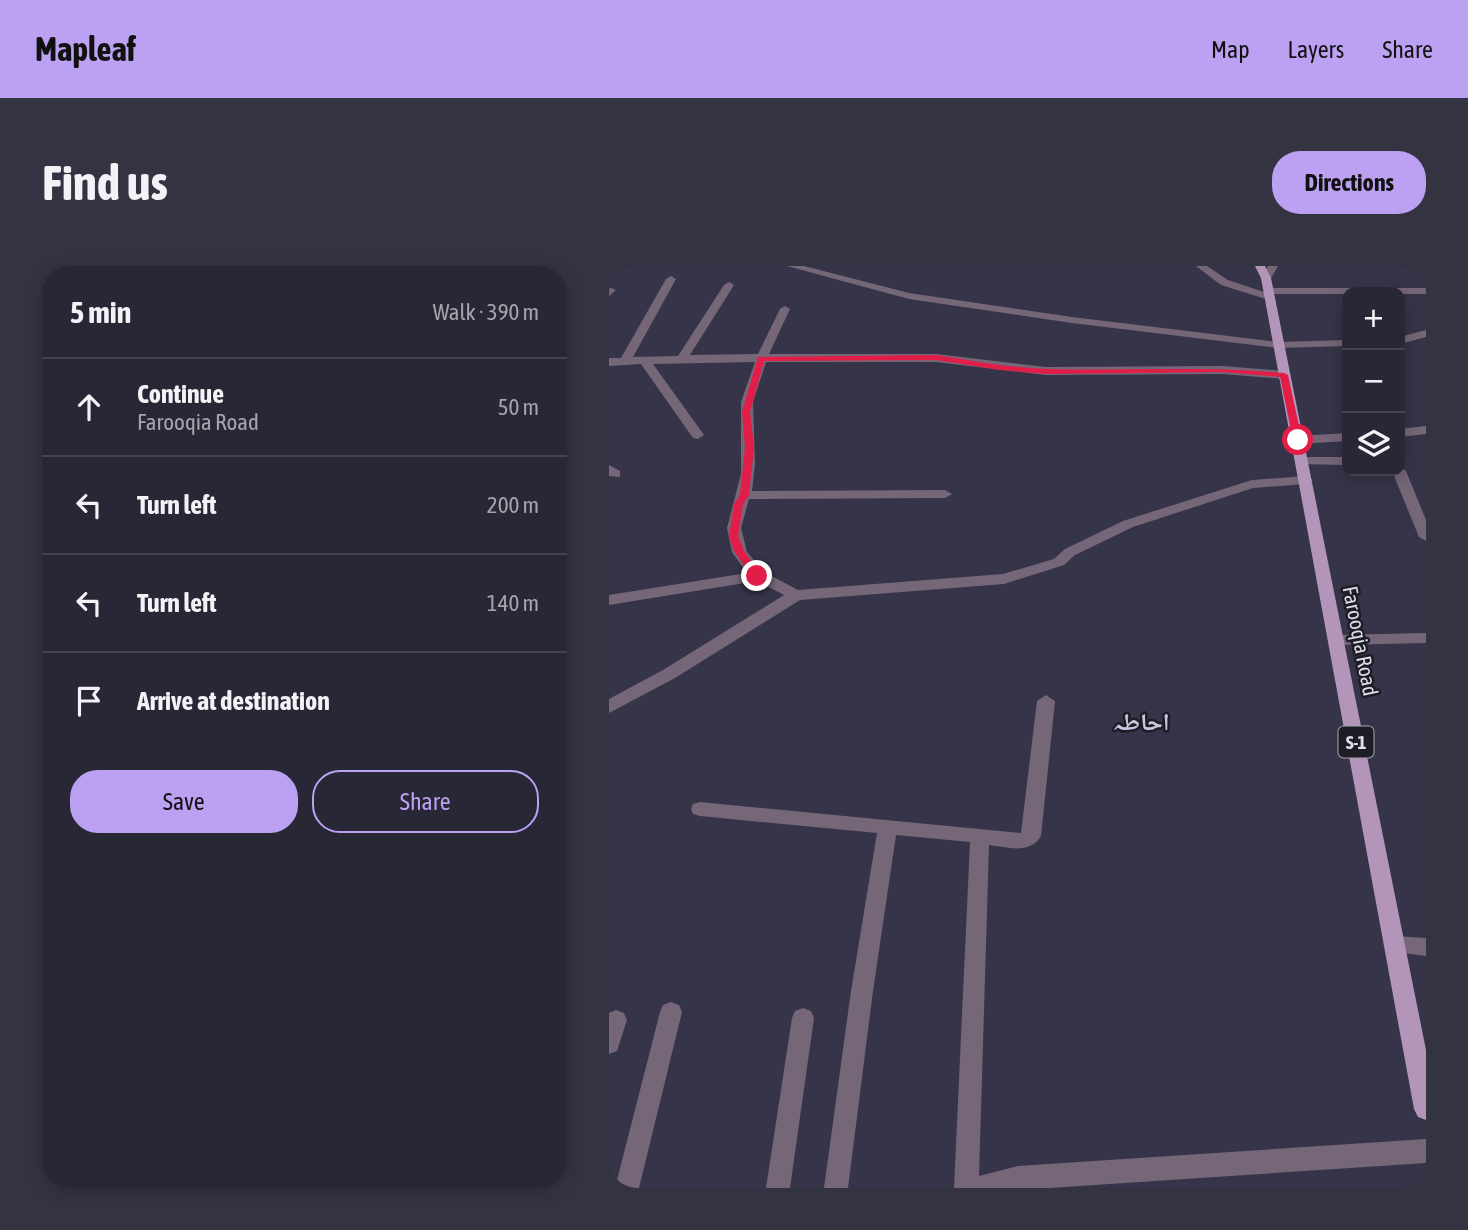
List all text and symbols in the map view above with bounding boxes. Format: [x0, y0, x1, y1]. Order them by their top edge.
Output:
text: Mapleaf [35, 30, 136, 68]
text: Map [1211, 36, 1250, 63]
text: Layers [1288, 36, 1344, 63]
text: Share [1382, 36, 1433, 63]
button: Directions [1272, 151, 1426, 214]
text: Find us [42, 154, 168, 210]
map controls [1342, 287, 1405, 476]
button: + [1342, 287, 1405, 350]
text: 5 min [70, 295, 131, 329]
text: Walk · 390 m [433, 299, 539, 325]
button: − [1342, 350, 1405, 413]
text: Continue [137, 379, 224, 409]
icon: ahead [70, 388, 108, 426]
text: 50 m [498, 394, 539, 420]
text: Farooqia Road [137, 409, 259, 435]
button: layers [1342, 413, 1405, 476]
route start [1282, 424, 1313, 455]
icon: left [70, 486, 108, 524]
text: Turn left [137, 490, 217, 520]
text: 200 m [487, 492, 539, 518]
route end [741, 560, 772, 591]
icon: left [70, 584, 108, 622]
street label: Farooqia Road [1339, 584, 1383, 698]
text: Turn left [137, 588, 217, 618]
text: 140 m [487, 590, 539, 616]
icon: arrive [70, 682, 108, 720]
text: Arrive at destination [137, 686, 330, 716]
district label: احاطہ [1112, 708, 1170, 735]
road number: S-1 [1339, 727, 1373, 757]
button: Save [70, 770, 298, 833]
button: Share [312, 770, 539, 833]

